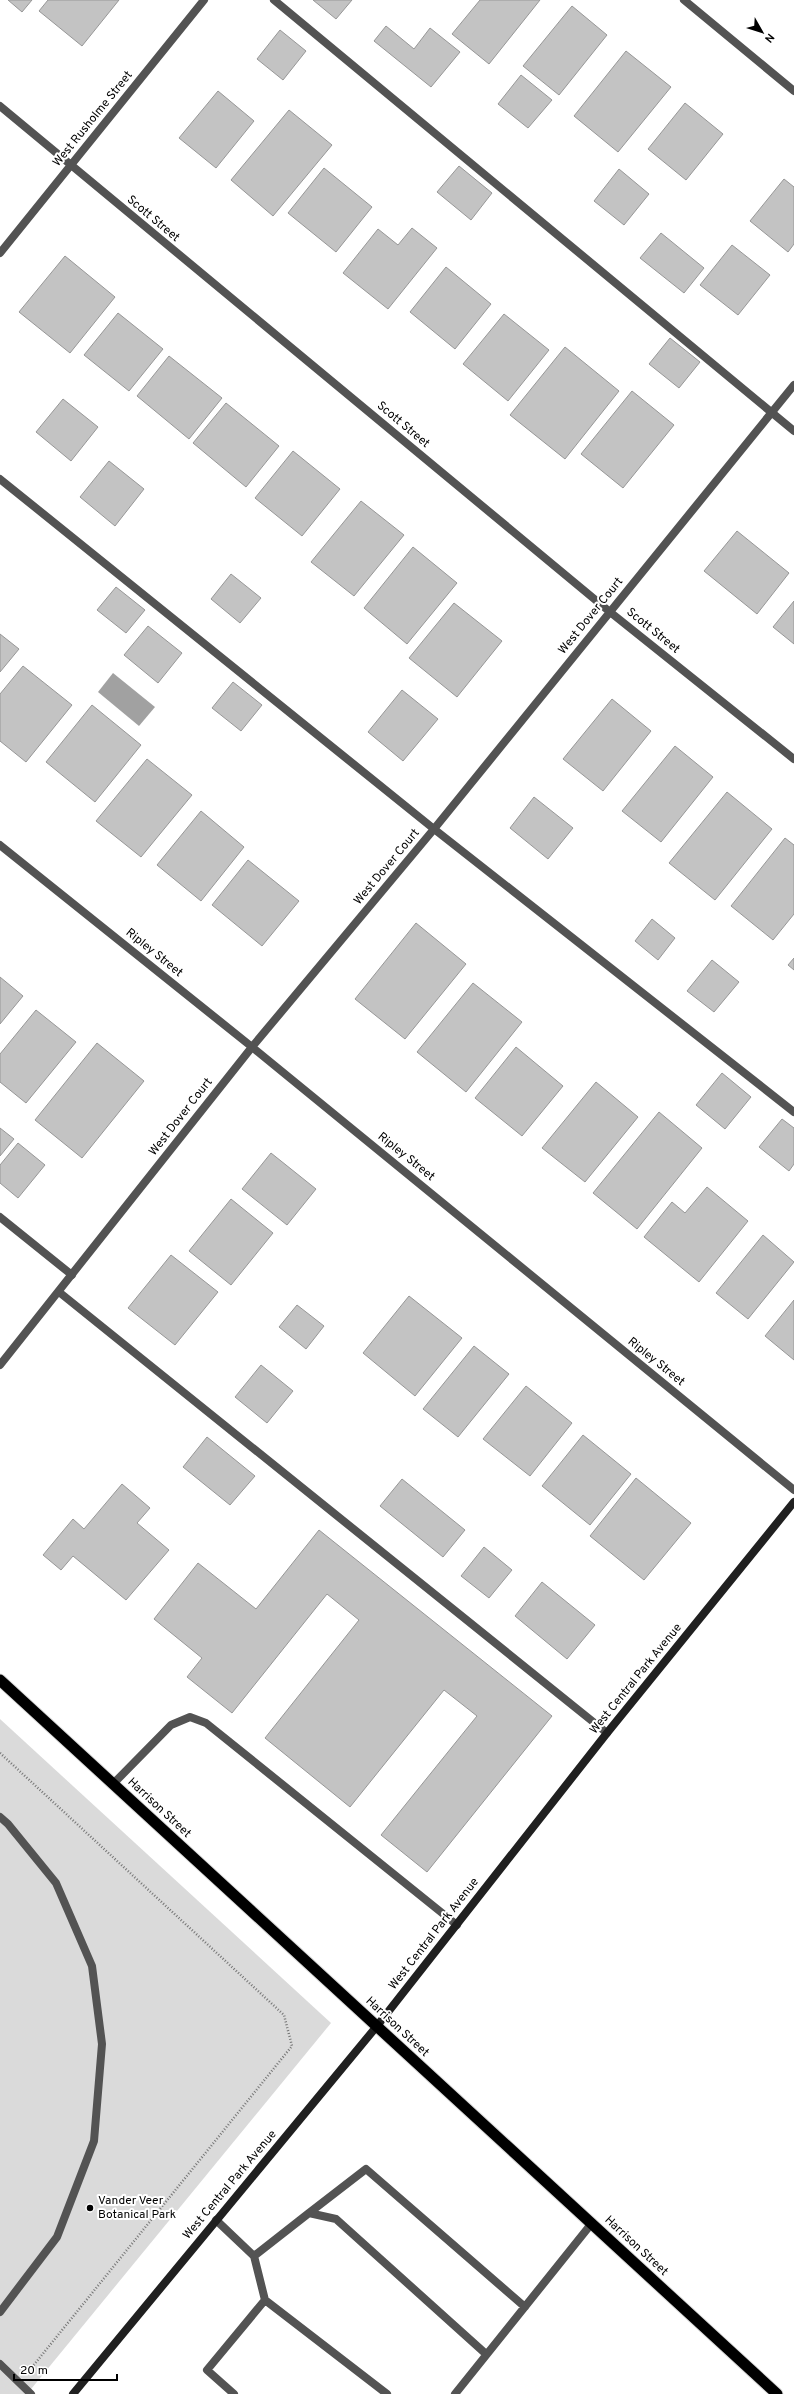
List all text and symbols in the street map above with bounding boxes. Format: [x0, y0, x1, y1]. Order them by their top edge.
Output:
north arrow [742, 12, 782, 52]
text: N [761, 30, 777, 45]
street label: West Rusholme Street [49, 68, 137, 170]
street label: Scott Street [123, 192, 183, 246]
street label: Scott Street [373, 398, 433, 452]
street label: West Dover Court [555, 574, 627, 658]
street label: Scott Street [623, 605, 683, 657]
street label: West Dover Court [350, 826, 424, 908]
street label: Ripley Street [122, 925, 186, 981]
street label: West Dover Court [146, 1075, 216, 1159]
street label: Ripley Street [374, 1129, 438, 1185]
street label: Ripley Street [624, 1334, 688, 1390]
street label: West Central Park Avenue [586, 1620, 686, 1738]
street label: Harrison Street [124, 1774, 194, 1842]
street label: West Central Park Avenue [385, 1875, 483, 1993]
street label: Harrison Street [362, 1993, 432, 2061]
street label: West Central Park Avenue [180, 2127, 280, 2243]
place label: Vander Veer Botanical Park [98, 2193, 176, 2223]
marker: Vander Veer Botanical Park [85, 2203, 95, 2213]
street label: Harrison Street [601, 2212, 671, 2280]
scale bar [14, 2356, 117, 2382]
text: 20 m [20, 2363, 48, 2379]

